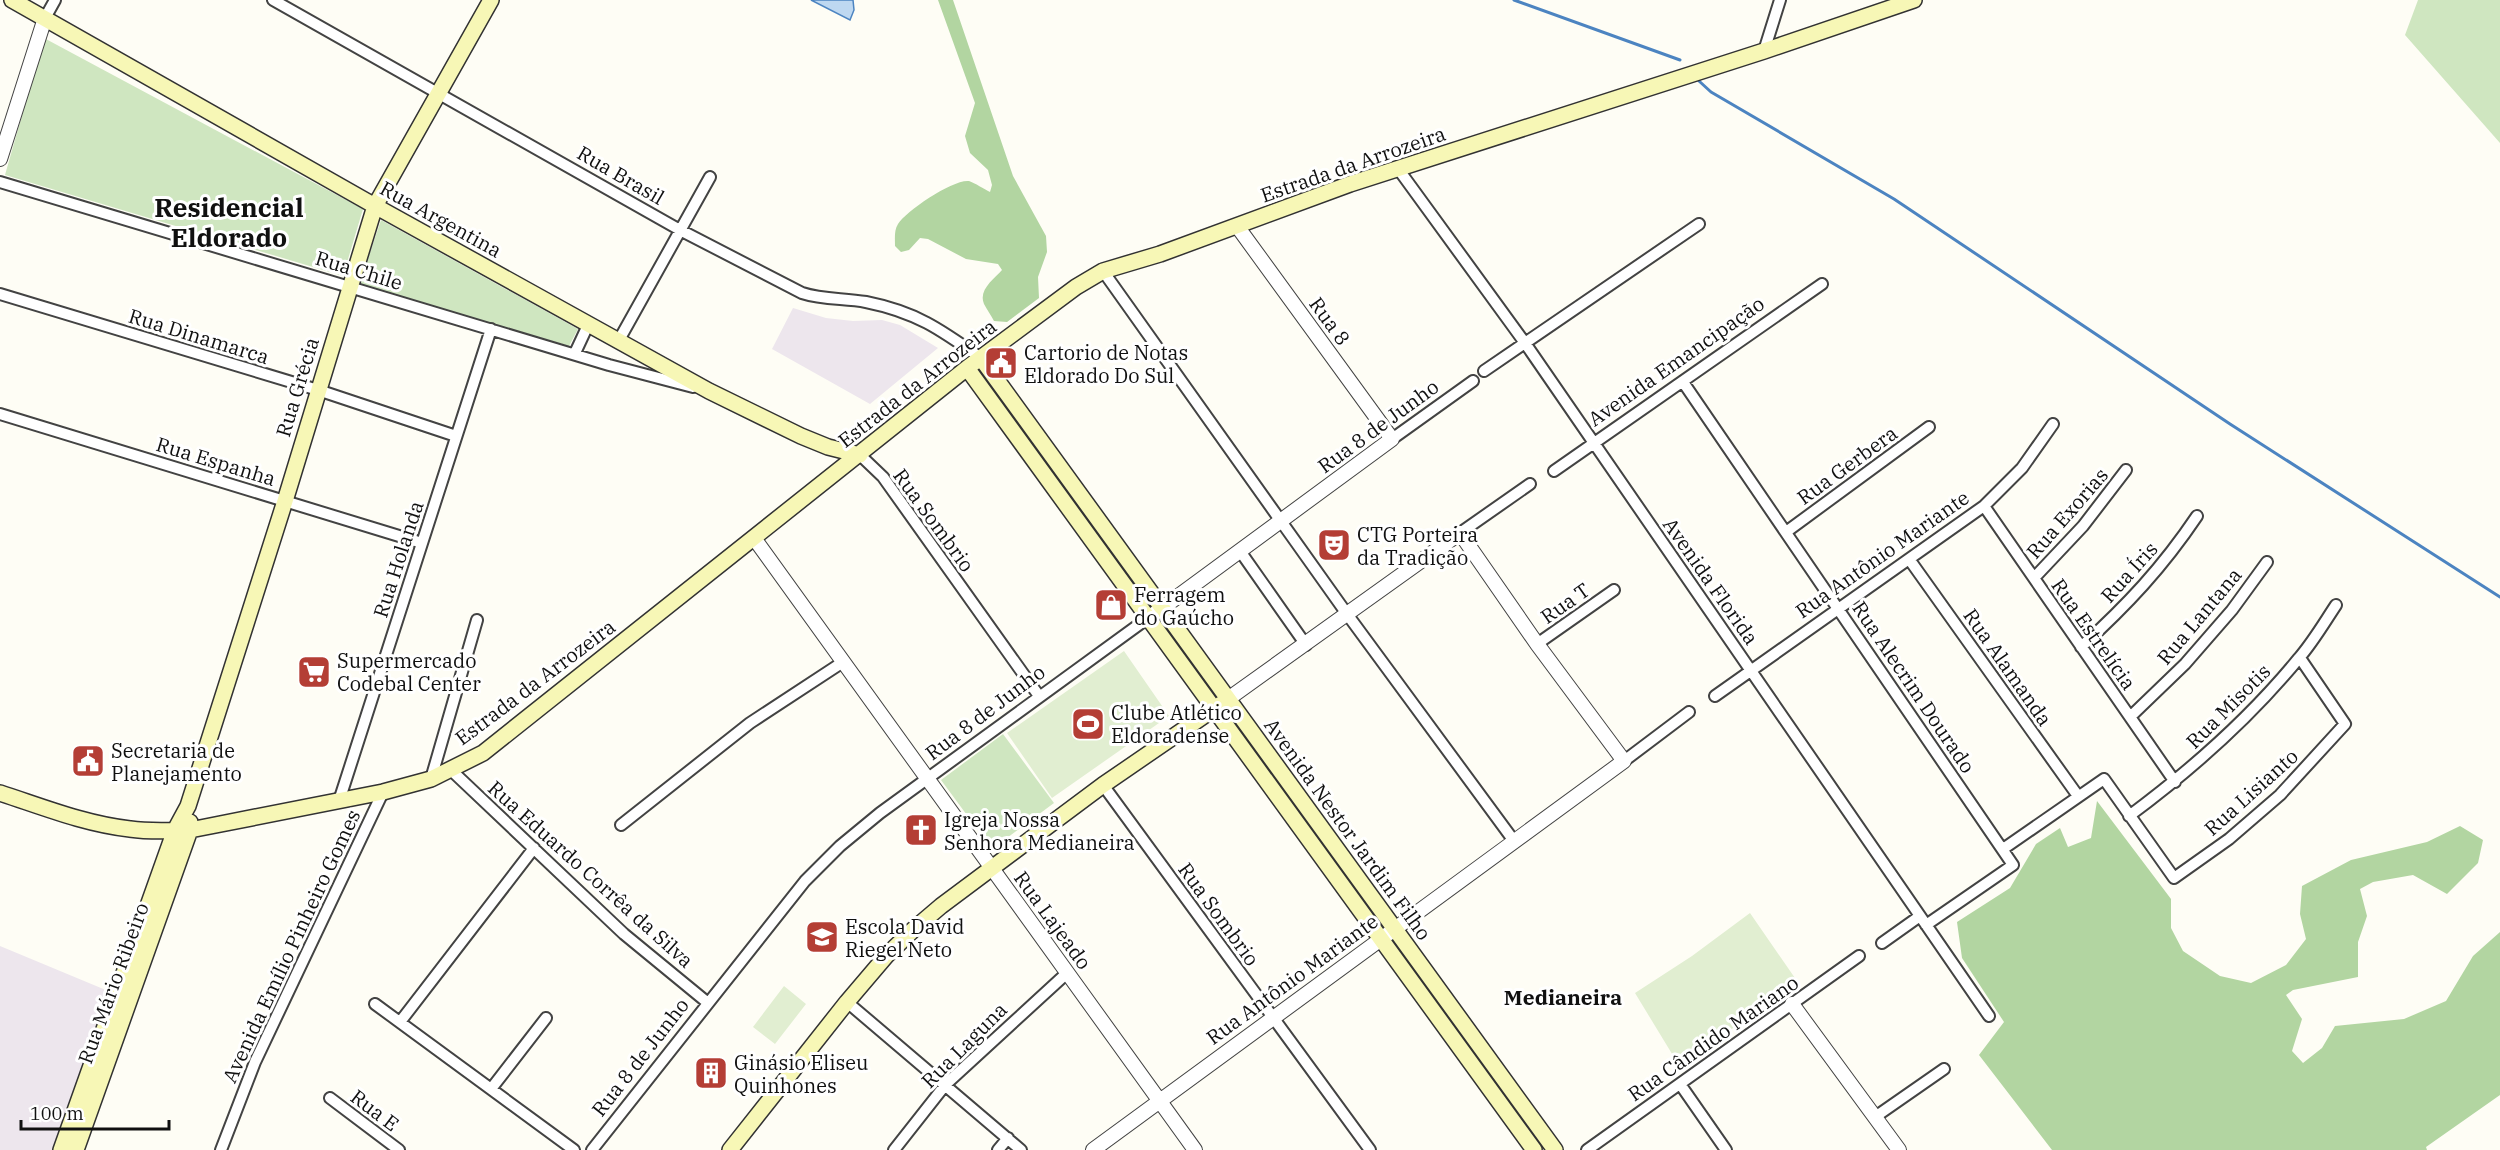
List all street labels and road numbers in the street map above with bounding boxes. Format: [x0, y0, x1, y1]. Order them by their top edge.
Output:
street label: Estrada da Arrozeira [1257, 120, 1449, 208]
street label: Rua Brasil [572, 139, 670, 211]
street label: Rua Argentina [375, 174, 507, 264]
street label: Rua Chile [312, 244, 406, 296]
street label: Avenida Emancipação [1583, 290, 1769, 432]
street label: Rua 8 [1303, 292, 1357, 350]
street label: Rua Dinamarca [126, 302, 273, 370]
street label: Estrada da Arrozeira [832, 313, 1002, 453]
street label: Rua Grécia [269, 334, 325, 440]
street label: Rua 8 de Junho [1312, 373, 1444, 479]
street label: Rua Gerbera [1791, 419, 1903, 511]
street label: Rua Espanha [153, 430, 279, 492]
street label: Rua Exorias [2020, 462, 2114, 564]
street label: Rua Sombrio [887, 463, 981, 577]
street label: Rua Antônio Mariante [1790, 484, 1974, 624]
street label: Rua Holanda [366, 497, 430, 621]
street label: Avenida Florida [1657, 512, 1765, 650]
street label: Rua Íris [2095, 536, 2163, 608]
street label: Rua Lantana [2151, 562, 2247, 670]
street label: Rua Estrelícia [2046, 573, 2142, 695]
street label: Rua T [1535, 576, 1595, 630]
street label: Rua Alecrim Dourado [1846, 596, 1982, 778]
street label: Rua Alamanda [1957, 603, 2059, 731]
street label: Estrada da Arrozeira [449, 613, 621, 751]
street label: Rua 8 de Junho [920, 658, 1050, 766]
street label: Rua Misotis [2180, 658, 2276, 754]
street label: Avenida Nestor Jardim Filho [1258, 713, 1438, 945]
street label: Rua Lisianto [2198, 743, 2304, 841]
street label: Rua Eduardo Corrêa da Silva [483, 774, 700, 974]
street label: Avenida Emílio Pinheiro Gomes [216, 805, 366, 1087]
street label: Rua Sombrio [1172, 857, 1266, 971]
street label: Rua Lajeado [1008, 865, 1098, 975]
street label: Rua Mário Ribeiro [71, 899, 155, 1067]
street label: Rua Antônio Mariante [1201, 907, 1383, 1051]
street label: Rua Cândido Mariano [1622, 969, 1804, 1107]
street label: Rua 8 de Junho [585, 992, 695, 1122]
street label: Rua Laguna [915, 996, 1013, 1094]
street label: Rua E [345, 1083, 405, 1137]

